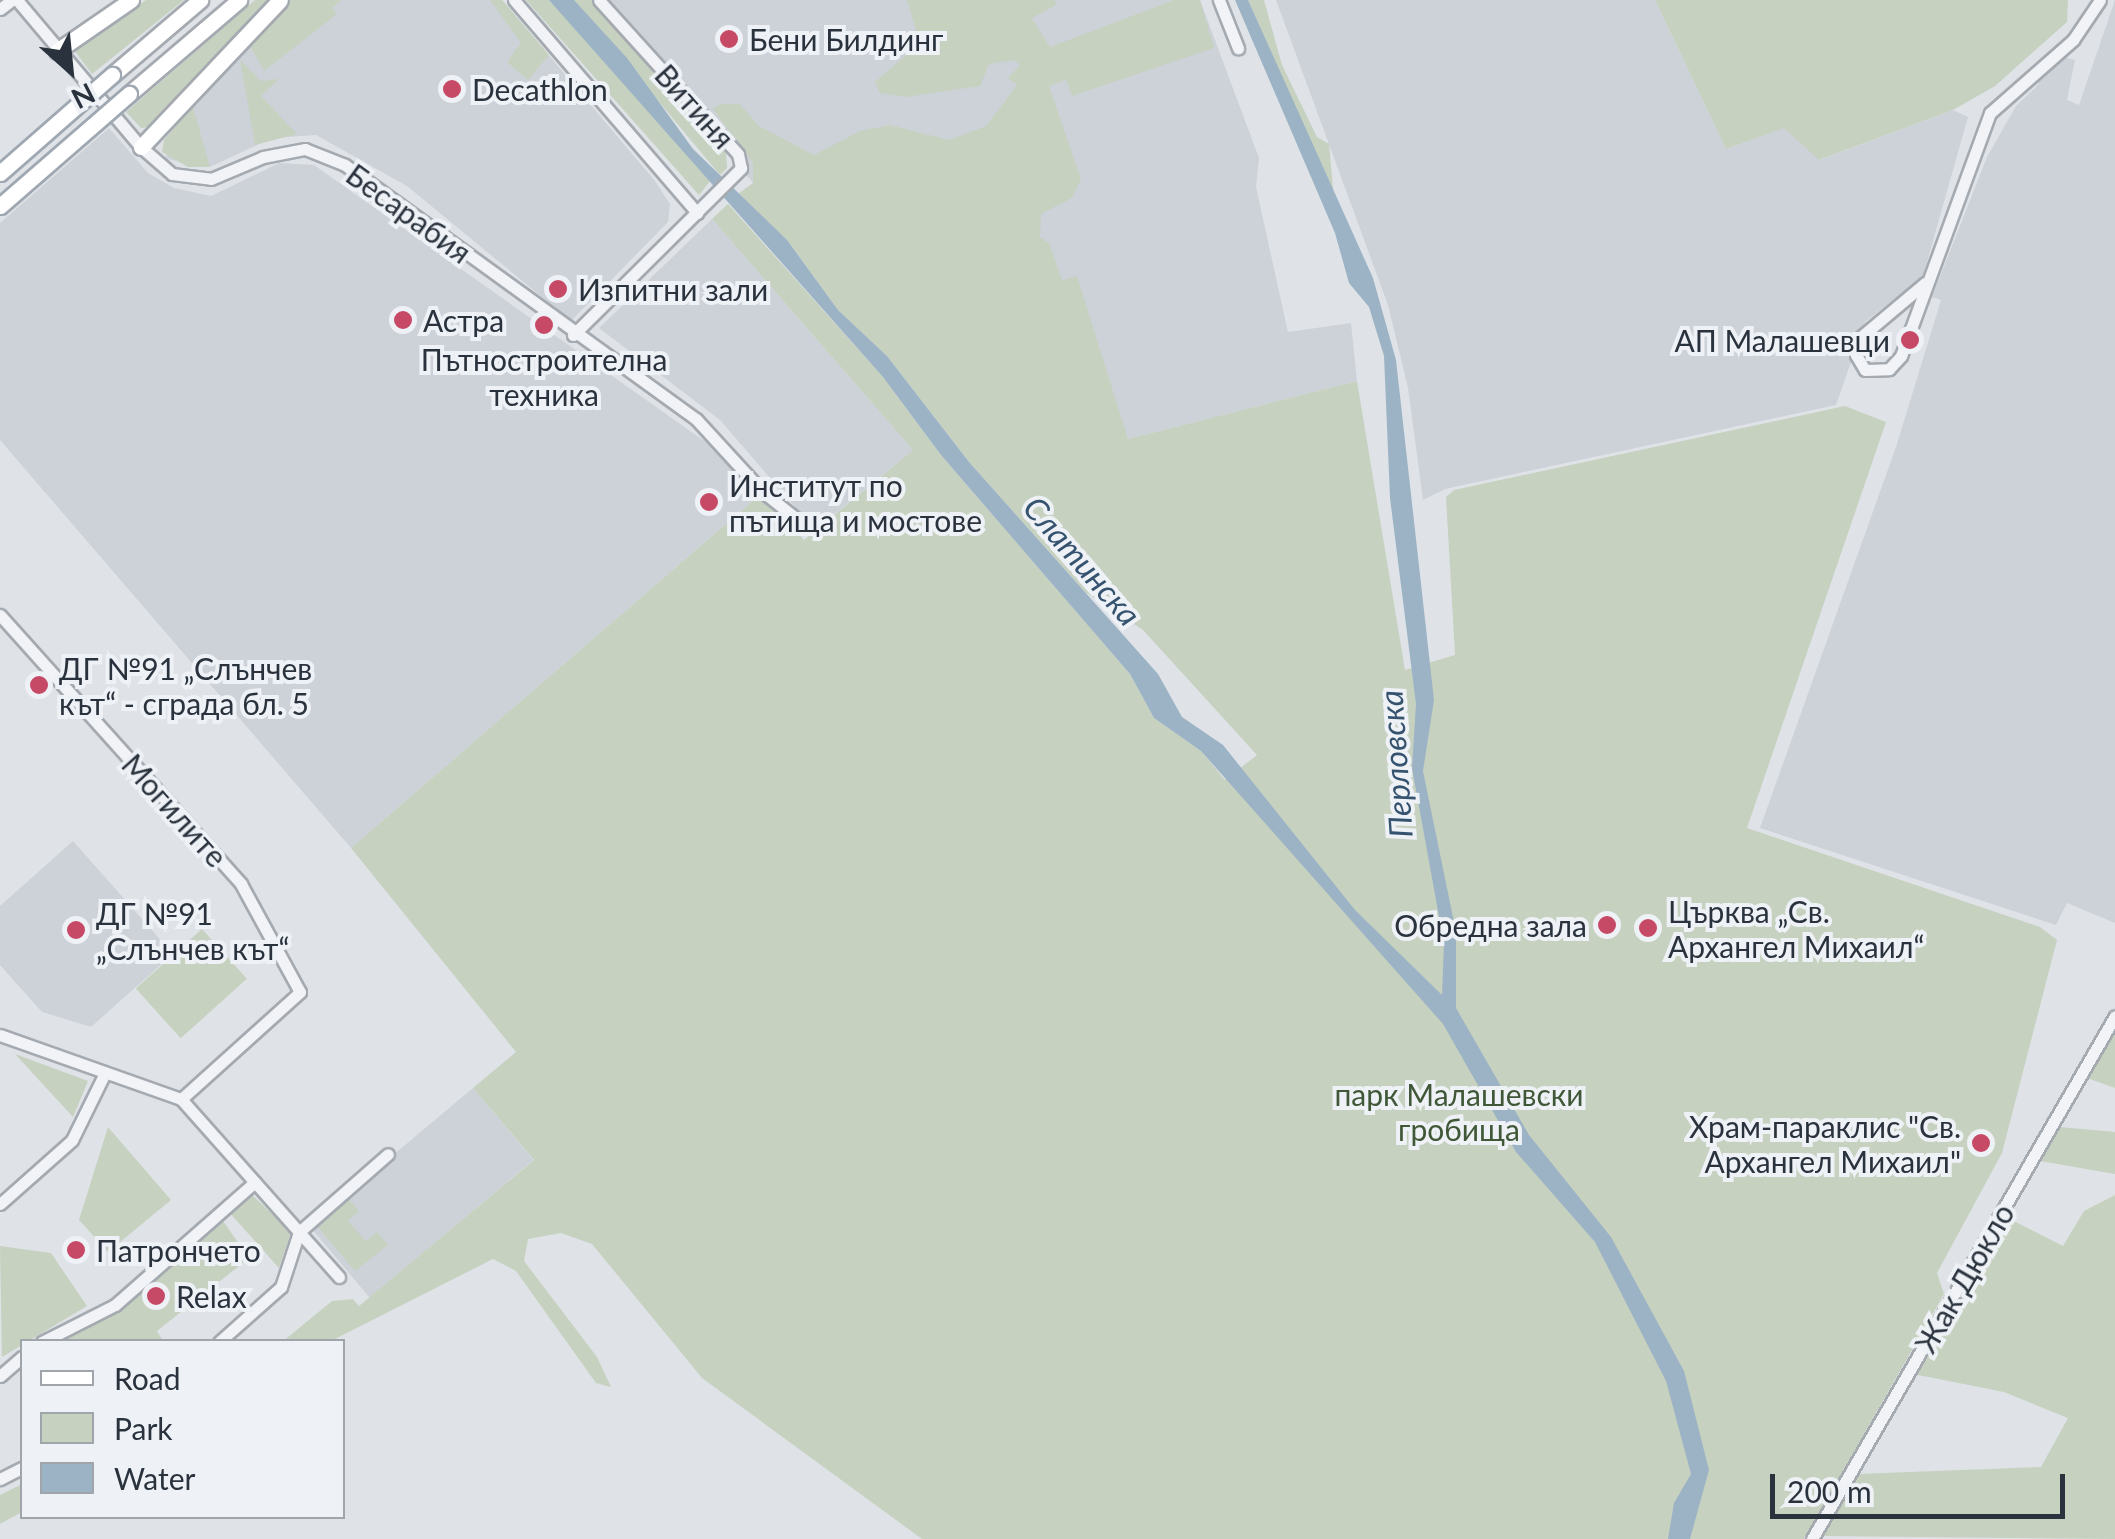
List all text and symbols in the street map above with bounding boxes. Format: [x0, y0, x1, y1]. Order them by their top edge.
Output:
north arrow [20, 20, 120, 120]
place label: Бени Билдинг [749, 21, 943, 57]
marker: Бени Билдинг [718, 28, 740, 50]
street label: Витиня [648, 57, 742, 155]
place label: Decathlon [472, 71, 608, 107]
text: N [66, 77, 101, 117]
marker: Decathlon [441, 78, 463, 100]
street label: Бесарабия [340, 156, 478, 270]
place label: Изпитни зали [578, 271, 768, 307]
marker: Изпитни зали [547, 278, 569, 300]
place label: Астра [423, 302, 504, 338]
marker: Астра [392, 309, 414, 331]
marker: Пътностроителна техника [533, 314, 555, 336]
place label: АП Малашевци [1674, 322, 1890, 358]
marker: АП Малашевци [1899, 329, 1921, 351]
place label: Пътностроителна техника [421, 341, 667, 412]
place label: Институт по пътища и мостове [729, 467, 982, 538]
water label: Слатинска [1016, 489, 1148, 633]
marker: Институт по пътища и мостове [698, 491, 720, 513]
place label: ДГ №91 „Слънчев кът“ - сграда бл. 5 [59, 650, 312, 720]
marker: ДГ №91 „Слънчев кът“ - сграда бл. 5 [28, 674, 50, 696]
water label: Перловска [1372, 689, 1420, 839]
street label: Могилите [115, 746, 235, 874]
place label: Църква „Св. Архангел Михаил“ [1668, 893, 1924, 964]
place label: ДГ №91 „Слънчев кът“ [96, 895, 289, 966]
place label: Обредна зала [1394, 907, 1587, 943]
marker: Обредна зала [1596, 914, 1618, 936]
marker: Църква „Св. Архангел Михаил“ [1637, 917, 1659, 939]
marker: ДГ №91 „Слънчев кът“ [65, 919, 87, 941]
park label: парк Малашевски гробища [1334, 1076, 1584, 1146]
place label: Храм-параклис "Св. Архангел Михаил" [1689, 1108, 1961, 1178]
marker: Храм-параклис "Св. Архангел Михаил" [1970, 1132, 1992, 1154]
street label: Жак Дюкло [1907, 1197, 2021, 1359]
place label: Патрончето [96, 1232, 261, 1268]
marker: Патрончето [65, 1239, 87, 1261]
place label: Relax [176, 1278, 247, 1314]
marker: Relax [145, 1285, 167, 1307]
legend [20, 1339, 345, 1519]
text: Road [114, 1360, 181, 1396]
text: Park [114, 1410, 173, 1446]
scale bar [1775, 1454, 2070, 1516]
text: Water [114, 1460, 196, 1496]
text: 200 m [1787, 1473, 1872, 1509]

